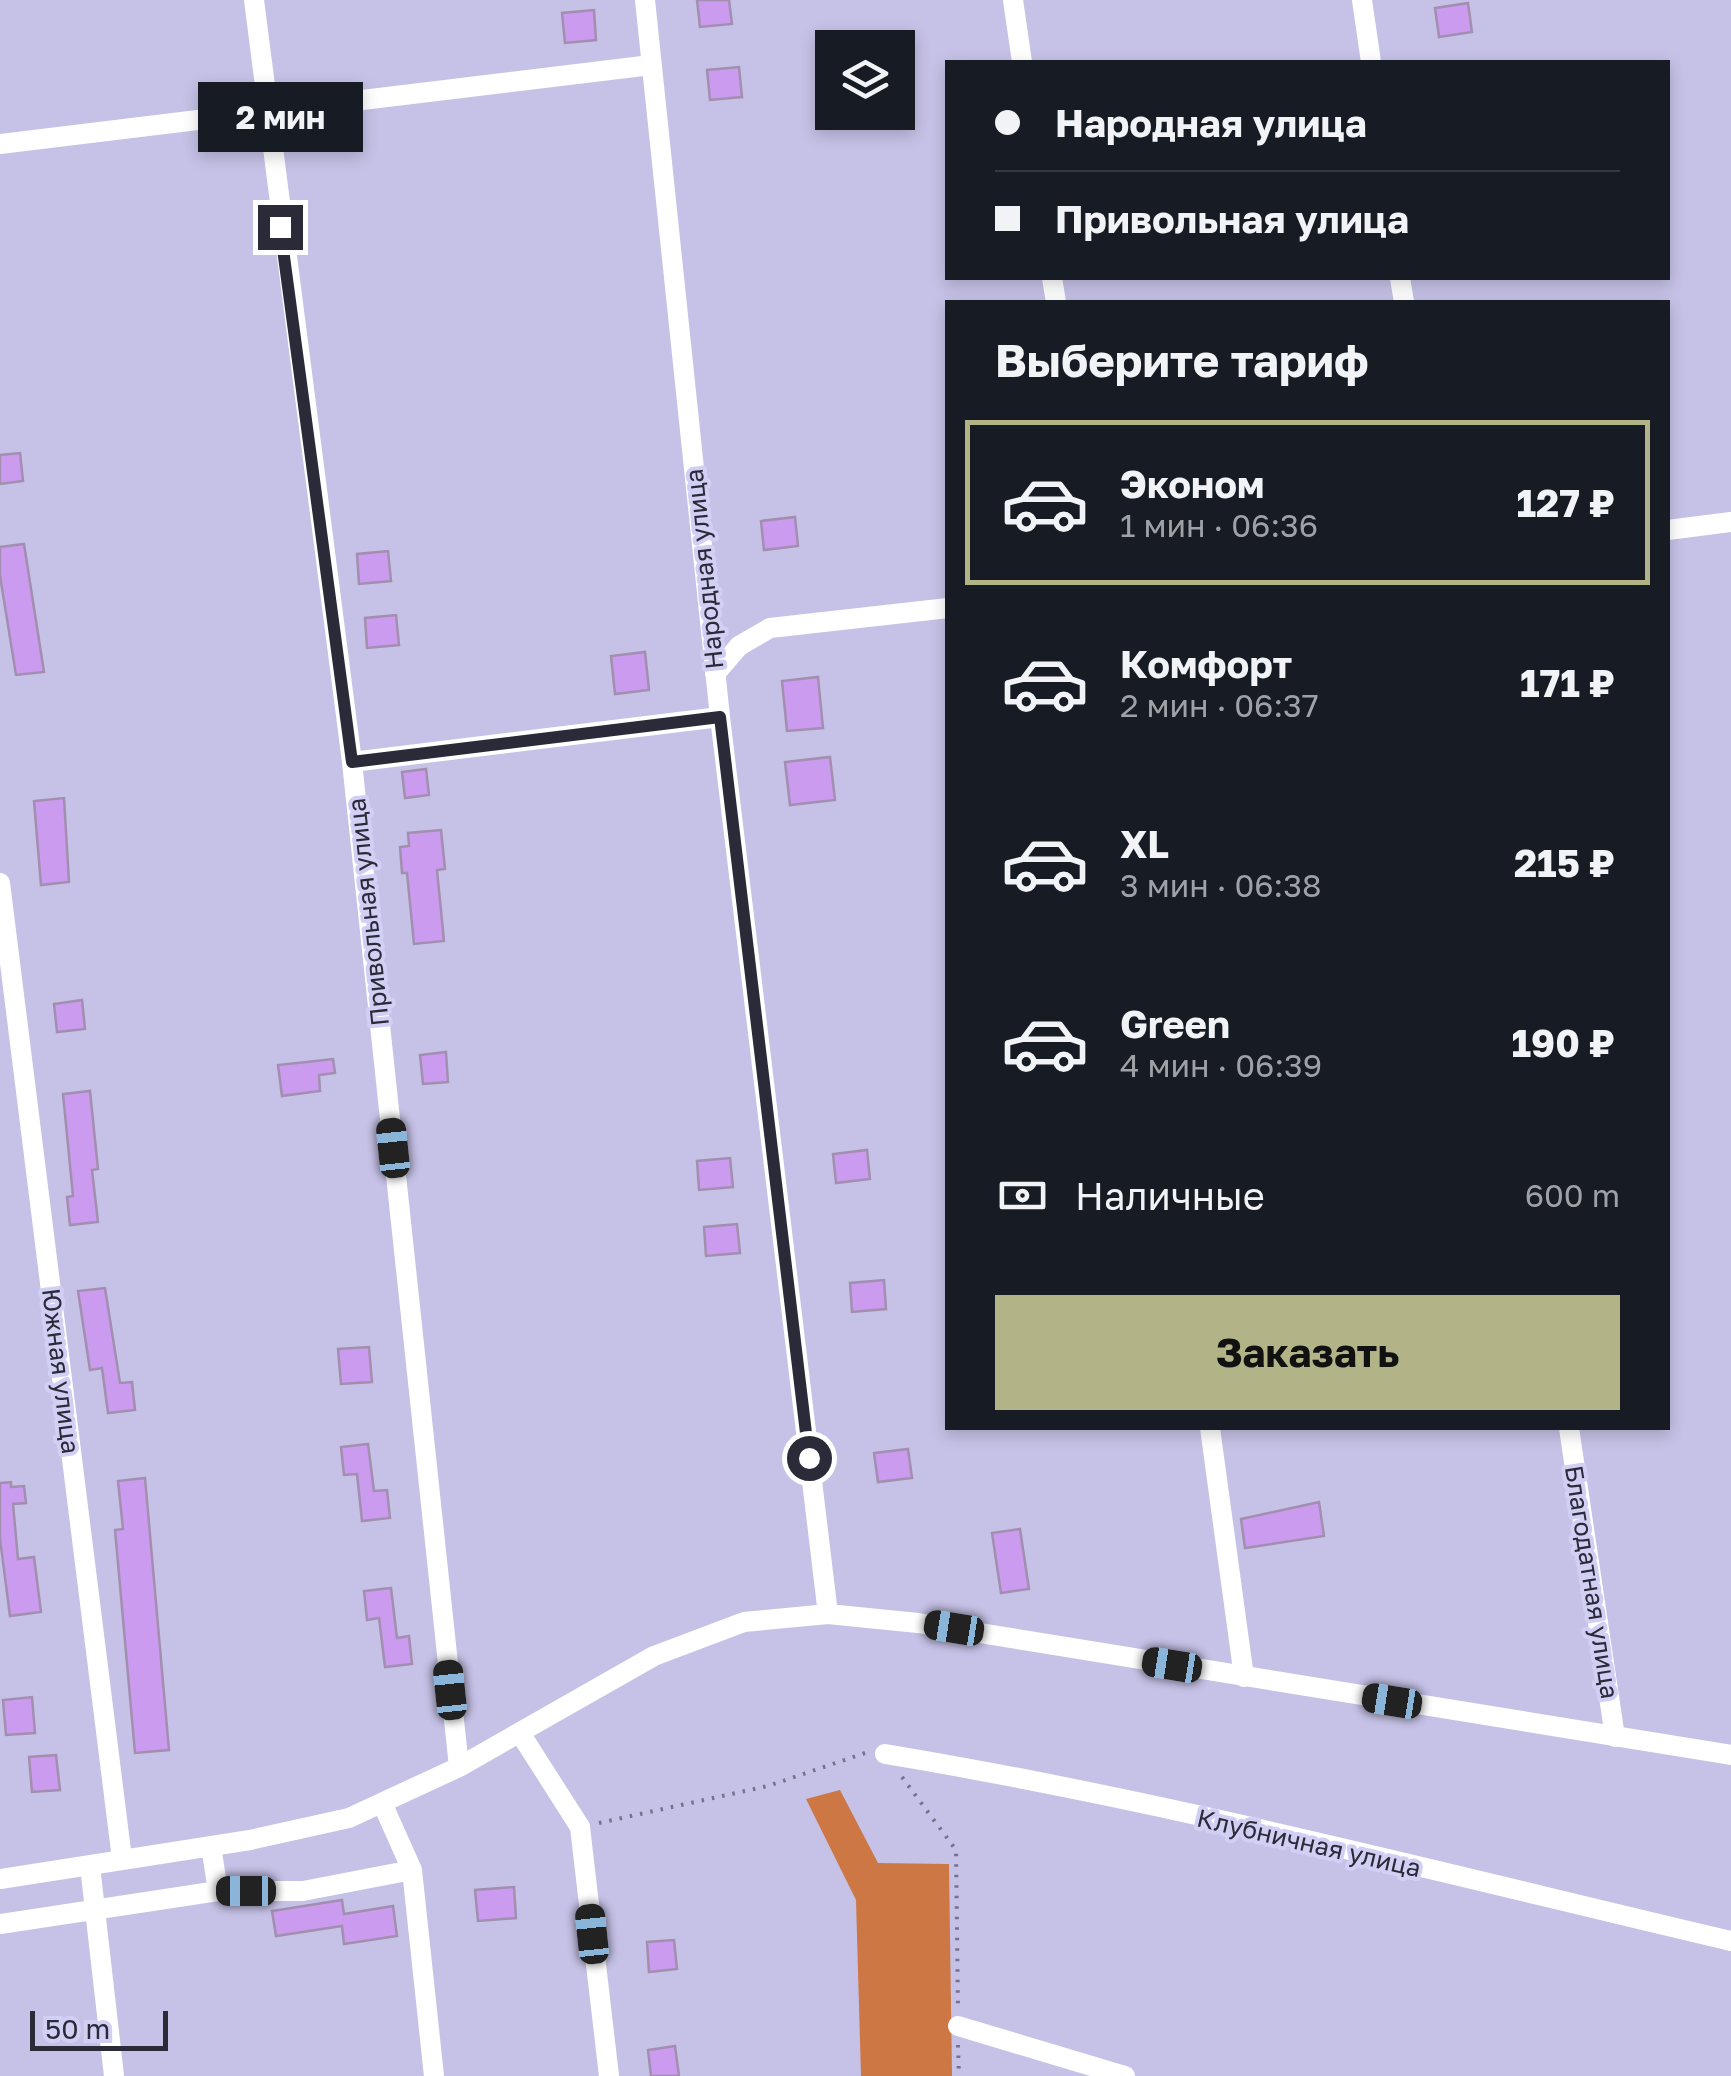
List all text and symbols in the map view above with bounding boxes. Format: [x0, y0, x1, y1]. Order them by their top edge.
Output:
map controls [815, 30, 915, 130]
button: layers [815, 30, 915, 130]
callout: 2 мин [198, 82, 362, 152]
text: 2 мин [236, 98, 325, 136]
text: Народная улица [1055, 100, 1367, 145]
text: Привольная улица [1055, 196, 1409, 241]
route end [258, 205, 303, 250]
text: Выберите тариф [995, 333, 1369, 387]
icon: car [1000, 458, 1090, 548]
text: Эконом [1120, 461, 1264, 506]
street label: Народная улица [678, 467, 729, 671]
text: 127 ₽ [1516, 480, 1615, 525]
text: 1 мин · 06:36 [1120, 506, 1318, 544]
icon: car [1000, 638, 1090, 728]
text: Комфорт [1120, 641, 1292, 686]
text: 171 ₽ [1520, 660, 1615, 705]
text: 2 мин · 06:37 [1120, 686, 1319, 724]
street label: Привольная улица [340, 796, 395, 1028]
icon: car [1000, 818, 1090, 908]
text: XL [1120, 821, 1169, 866]
text: 215 ₽ [1514, 840, 1615, 885]
text: 3 мин · 06:38 [1120, 866, 1321, 904]
icon: car [1000, 998, 1090, 1088]
text: Green [1120, 1001, 1230, 1046]
text: 190 ₽ [1511, 1020, 1615, 1065]
text: 4 мин · 06:39 [1120, 1046, 1322, 1084]
car [375, 1117, 411, 1179]
icon: cash [995, 1168, 1050, 1223]
text: Наличные [1075, 1173, 1265, 1218]
text: 600 m [1525, 1176, 1620, 1214]
street label: Южная улица [36, 1286, 87, 1456]
button: Заказать [995, 1295, 1620, 1410]
route start [787, 1436, 832, 1481]
street label: Благодатная улица [1559, 1463, 1626, 1701]
car [922, 1608, 986, 1648]
car [1140, 1645, 1204, 1685]
car [432, 1659, 468, 1721]
car [1360, 1681, 1424, 1721]
street label: Клубничная улица [1194, 1802, 1424, 1883]
car [216, 1876, 276, 1906]
car [574, 1903, 610, 1965]
scale bar [30, 2006, 168, 2050]
text: 50 m [45, 2012, 110, 2045]

